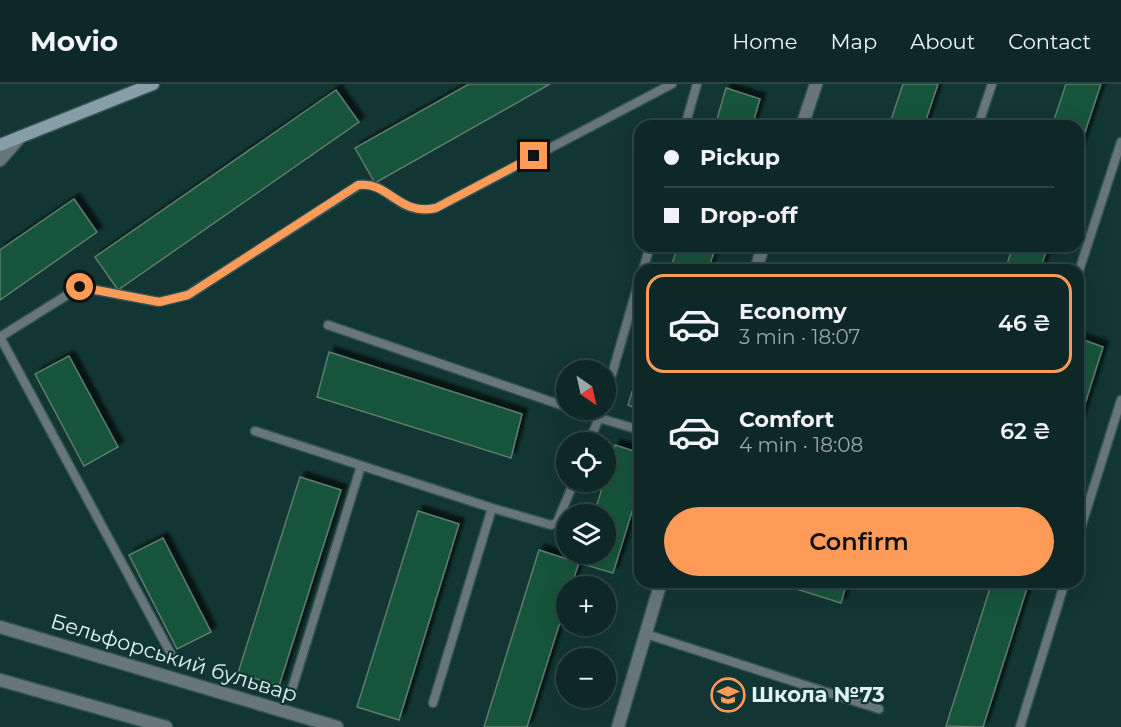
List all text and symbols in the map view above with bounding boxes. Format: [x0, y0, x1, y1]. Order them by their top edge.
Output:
text: Movio [30, 24, 118, 58]
text: Home [732, 29, 797, 54]
text: Map [830, 29, 877, 54]
text: About [910, 29, 975, 54]
text: Contact [1008, 29, 1091, 54]
route end [520, 142, 547, 169]
text: Pickup [700, 144, 780, 171]
text: Drop-off [700, 202, 798, 229]
route start [66, 273, 93, 300]
icon: car [667, 297, 721, 351]
text: Economy [739, 298, 847, 325]
text: 46 ₴ [998, 310, 1051, 337]
text: 3 min · 18:07 [739, 325, 860, 349]
north arrow [556, 360, 616, 420]
map controls [556, 360, 616, 708]
icon: car [667, 405, 721, 459]
text: Comfort [739, 406, 834, 433]
text: 62 ₴ [1000, 418, 1051, 445]
button: locate [556, 432, 616, 492]
text: 4 min · 18:08 [739, 433, 863, 457]
button: layers [556, 504, 616, 564]
button: Confirm [664, 507, 1054, 576]
button: + [556, 576, 616, 636]
street label: Бельфорський бульвар [48, 608, 301, 707]
button: − [556, 648, 616, 708]
school or university icon: Школа №73 [710, 677, 746, 713]
place label: Школа №73 [751, 682, 885, 707]

